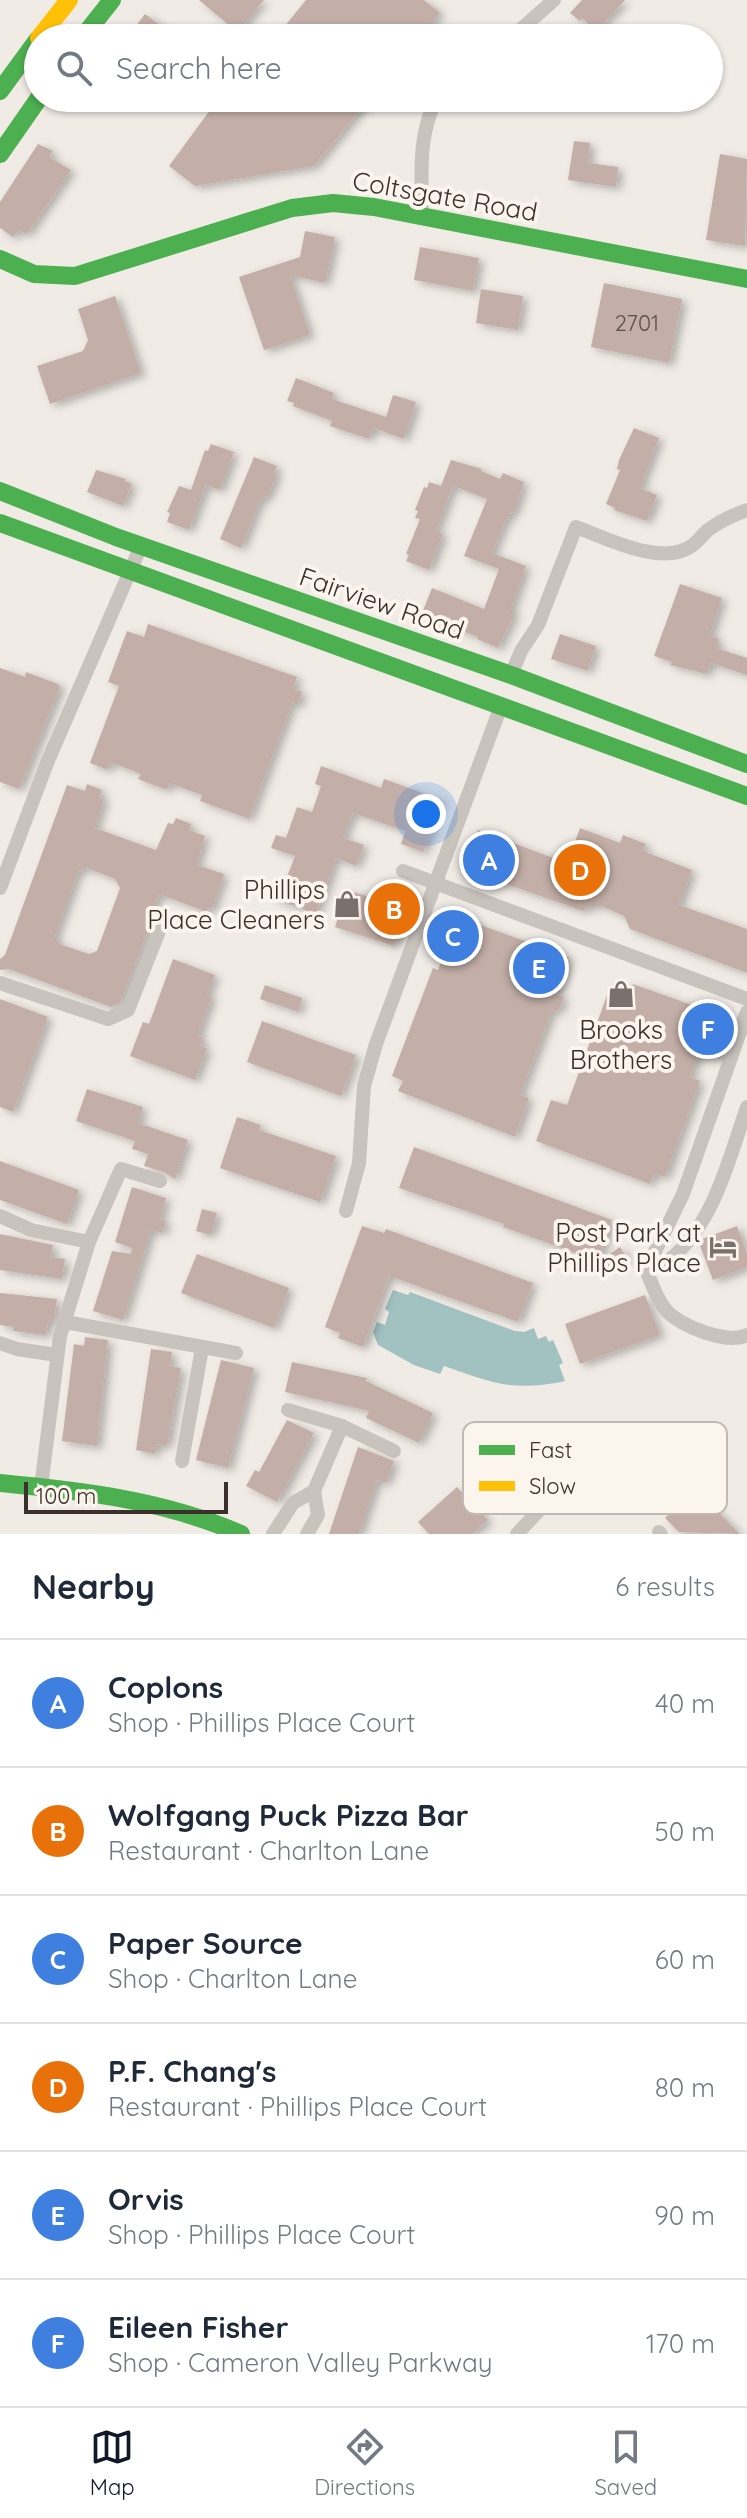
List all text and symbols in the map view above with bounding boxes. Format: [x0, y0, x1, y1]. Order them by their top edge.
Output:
search box [24, 24, 723, 112]
icon: search [52, 46, 96, 90]
text: Search here [116, 49, 282, 87]
street label: Coltsgate Road [350, 164, 540, 228]
house number: 2701 [615, 309, 659, 337]
street label: Fairview Road [295, 559, 469, 647]
your location [406, 794, 446, 834]
pin: A [463, 830, 515, 890]
pin: D [554, 840, 606, 900]
place label: Phillips Place Cleaners [147, 873, 325, 936]
pin: B [368, 879, 420, 939]
shop icon: Phillips Place Cleaners [332, 889, 362, 919]
pin: C [427, 906, 479, 966]
pin: E [513, 938, 565, 998]
shop icon: Brooks Brothers [606, 979, 636, 1009]
pin: F [682, 999, 734, 1059]
place label: Brooks Brothers [570, 1013, 672, 1076]
place label: Post Park at Phillips Place [547, 1216, 701, 1279]
hotel icon: Post Park at Phillips Place [708, 1232, 738, 1262]
legend [463, 1422, 727, 1514]
text: Fast [529, 1436, 572, 1464]
text: Slow [529, 1472, 576, 1500]
scale bar [24, 1478, 228, 1514]
text: 100 m [36, 1482, 96, 1510]
text: Nearby [32, 1565, 155, 1608]
text: 6 results [615, 1570, 715, 1603]
text: Coplons [108, 1668, 223, 1706]
text: A [50, 1687, 66, 1720]
text: 40 m [655, 1687, 715, 1720]
text: Shop · Phillips Place Court [108, 1706, 415, 1739]
text: Wolfgang Puck Pizza Bar [108, 1796, 469, 1834]
text: B [49, 1815, 67, 1848]
text: 50 m [655, 1815, 715, 1848]
text: Restaurant · Charlton Lane [108, 1834, 429, 1867]
text: Paper Source [108, 1924, 303, 1962]
text: C [50, 1943, 66, 1976]
text: 60 m [655, 1943, 715, 1976]
text: Shop · Charlton Lane [108, 1962, 357, 1995]
text: P.F. Chang's [108, 2052, 276, 2090]
text: D [49, 2071, 67, 2104]
text: 80 m [655, 2071, 715, 2104]
text: Restaurant · Phillips Place Court [108, 2090, 487, 2123]
text: Orvis [108, 2180, 184, 2218]
text: E [51, 2199, 65, 2232]
text: 90 m [654, 2199, 715, 2232]
text: Shop · Phillips Place Court [108, 2218, 415, 2251]
text: Eileen Fisher [108, 2308, 288, 2346]
text: F [51, 2327, 65, 2360]
text: 170 m [646, 2327, 715, 2360]
text: Shop · Cameron Valley Parkway [108, 2346, 493, 2379]
tab: Map [90, 2425, 135, 2501]
tab: Directions [314, 2425, 415, 2501]
tab: Saved [594, 2425, 657, 2501]

